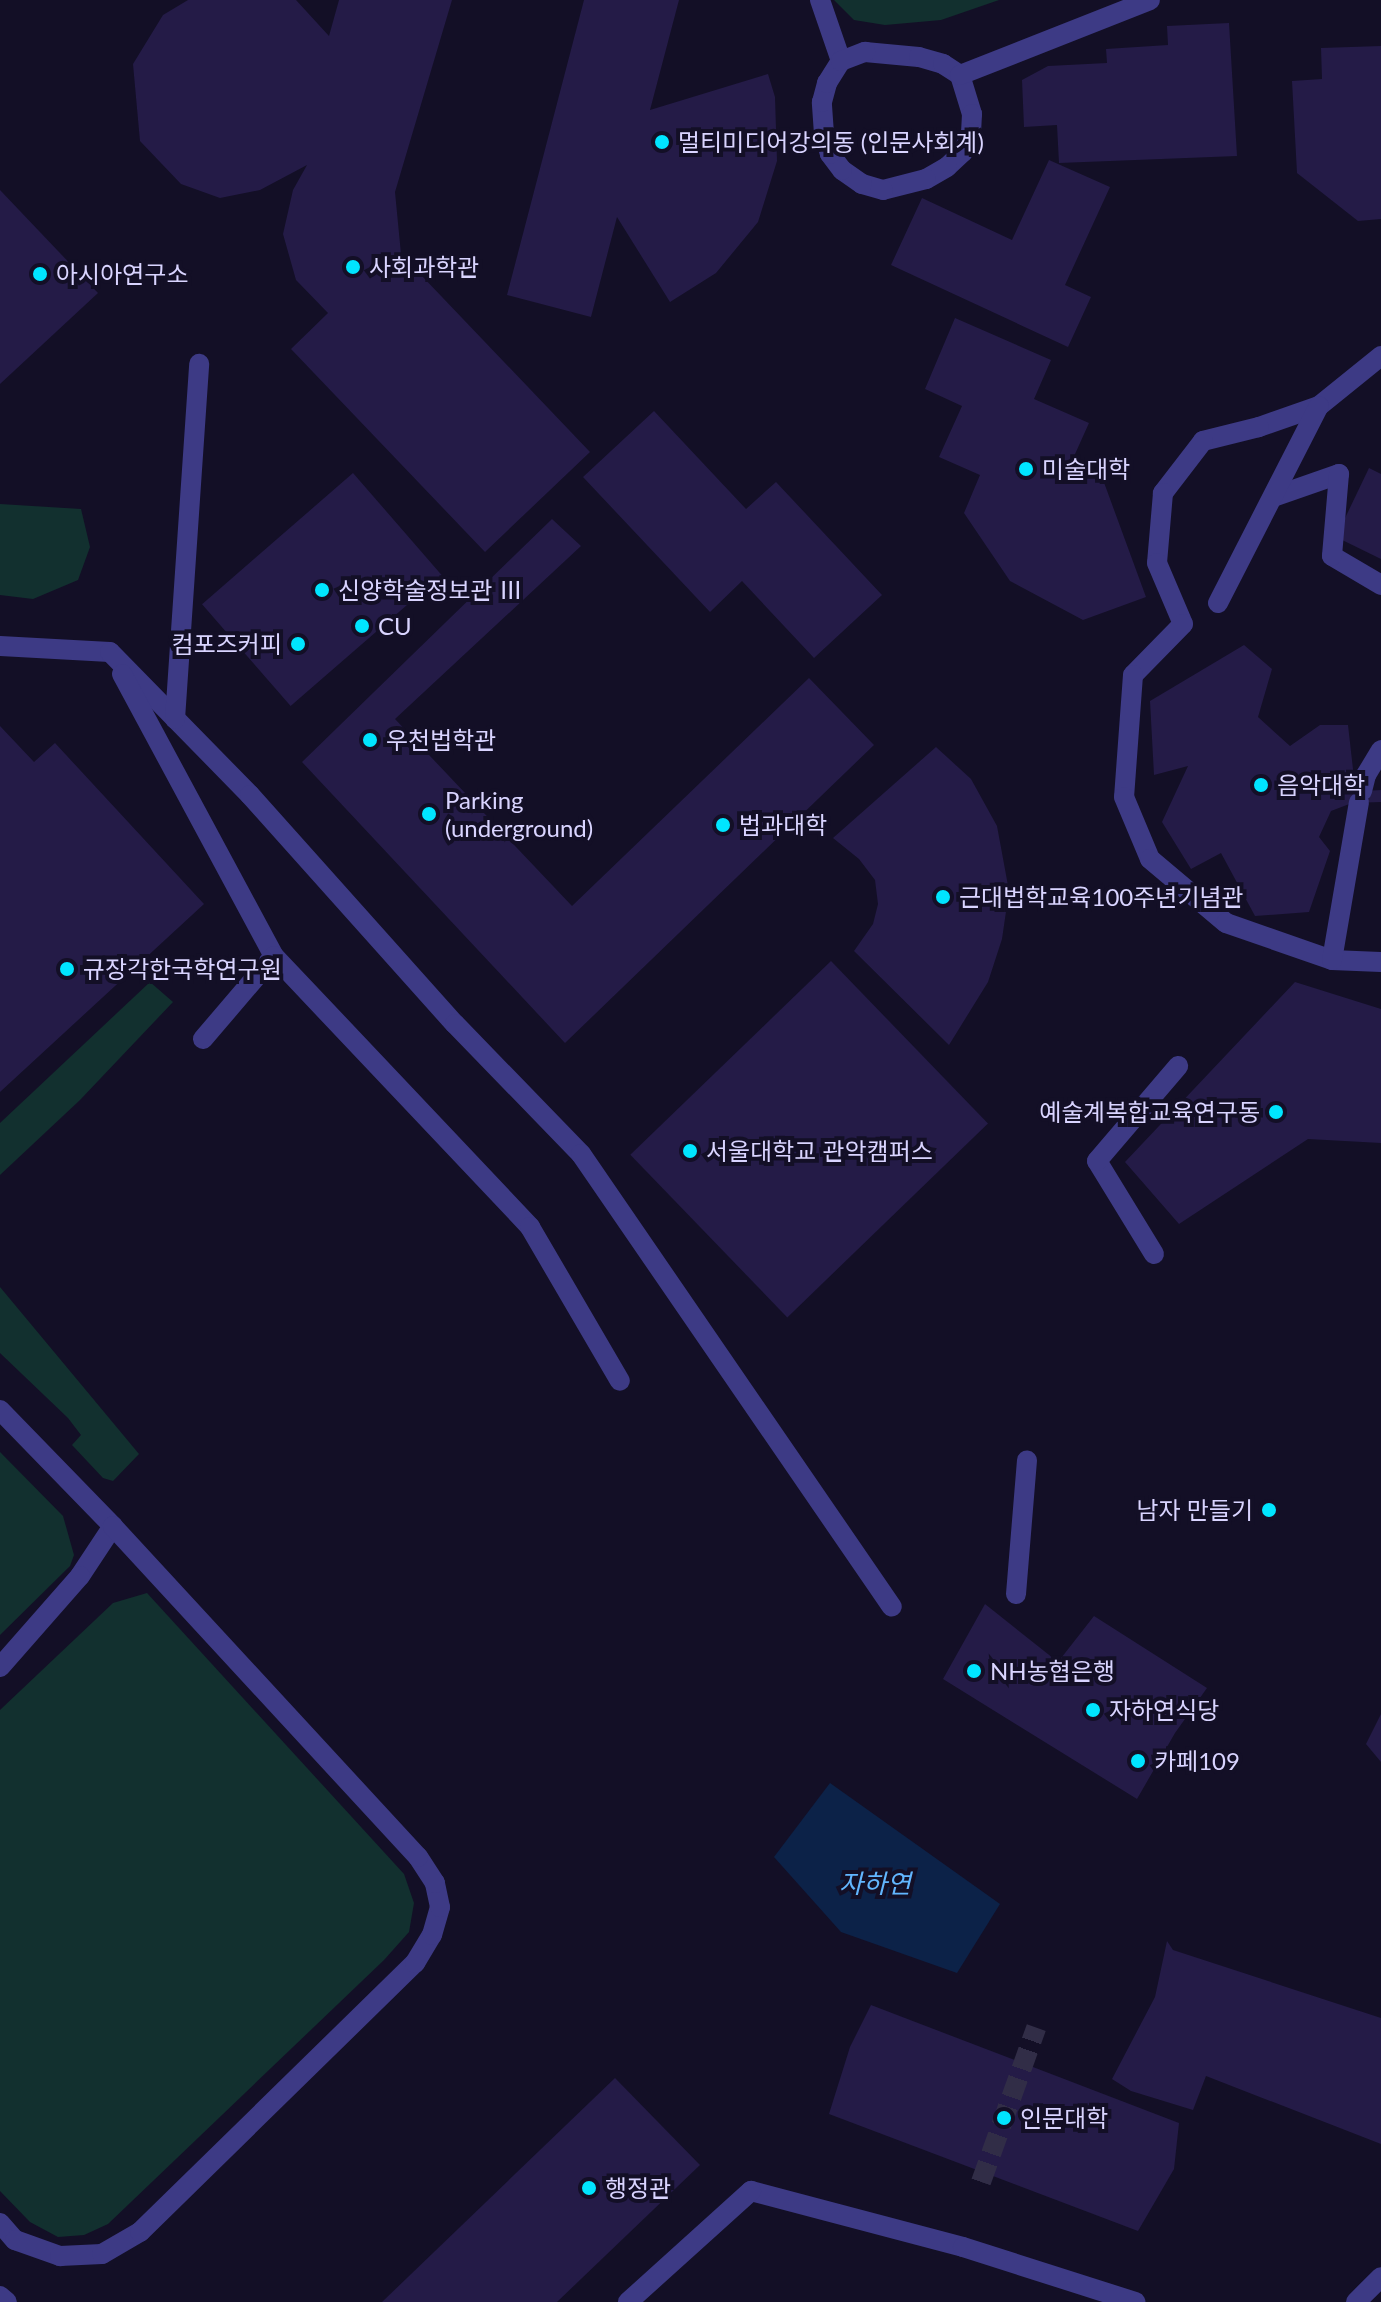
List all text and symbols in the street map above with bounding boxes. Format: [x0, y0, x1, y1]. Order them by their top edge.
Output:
place label: 멀티미디어강의동 (인문사회계) [678, 128, 984, 156]
marker: 멀티미디어강의동 (인문사회계) [653, 133, 671, 151]
place label: 사회과학관 [369, 253, 479, 281]
marker: 사회과학관 [344, 258, 362, 276]
place label: 아시아연구소 [56, 260, 188, 288]
marker: 아시아연구소 [31, 265, 49, 283]
place label: 미술대학 [1042, 455, 1130, 483]
marker: 미술대학 [1017, 460, 1035, 478]
place label: 신양학술정보관 Ⅲ [338, 576, 523, 604]
marker: 신양학술정보관 Ⅲ [313, 581, 331, 599]
place label: CU [378, 612, 412, 640]
marker: CU [353, 617, 371, 635]
place label: 컴포즈커피 [172, 630, 282, 658]
marker: 컴포즈커피 [289, 635, 307, 653]
place label: 우천법학관 [386, 726, 496, 754]
marker: 우천법학관 [361, 731, 379, 749]
place label: 음악대학 [1277, 771, 1365, 799]
marker: 음악대학 [1252, 776, 1270, 794]
place label: Parking (underground) [445, 786, 593, 842]
marker: Parking (underground) [420, 805, 438, 823]
place label: 법과대학 [739, 811, 827, 839]
marker: 법과대학 [714, 816, 732, 834]
place label: 근대법학교육100주년기념관 [959, 883, 1244, 911]
marker: 근대법학교육100주년기념관 [934, 888, 952, 906]
place label: 규장각한국학연구원 [83, 955, 282, 983]
marker: 규장각한국학연구원 [58, 960, 76, 978]
place label: 예술계복합교육연구동 [1039, 1098, 1260, 1126]
marker: 예술계복합교육연구동 [1267, 1103, 1285, 1121]
place label: 서울대학교 관악캠퍼스 [706, 1137, 933, 1165]
marker: 서울대학교 관악캠퍼스 [681, 1142, 699, 1160]
place label: 남자 만들기 [1136, 1496, 1253, 1524]
marker: 남자 만들기 [1260, 1501, 1278, 1519]
place label: NH농협은행 [990, 1657, 1115, 1685]
marker: NH농협은행 [965, 1662, 983, 1680]
place label: 자하연식당 [1109, 1696, 1219, 1724]
marker: 자하연식당 [1084, 1701, 1102, 1719]
place label: 카페109 [1154, 1747, 1240, 1775]
marker: 카페109 [1129, 1752, 1147, 1770]
water label: 자하연 [839, 1868, 911, 1900]
place label: 인문대학 [1020, 2104, 1108, 2132]
marker: 인문대학 [995, 2109, 1013, 2127]
place label: 행정관 [605, 2174, 671, 2202]
marker: 행정관 [580, 2179, 598, 2197]

